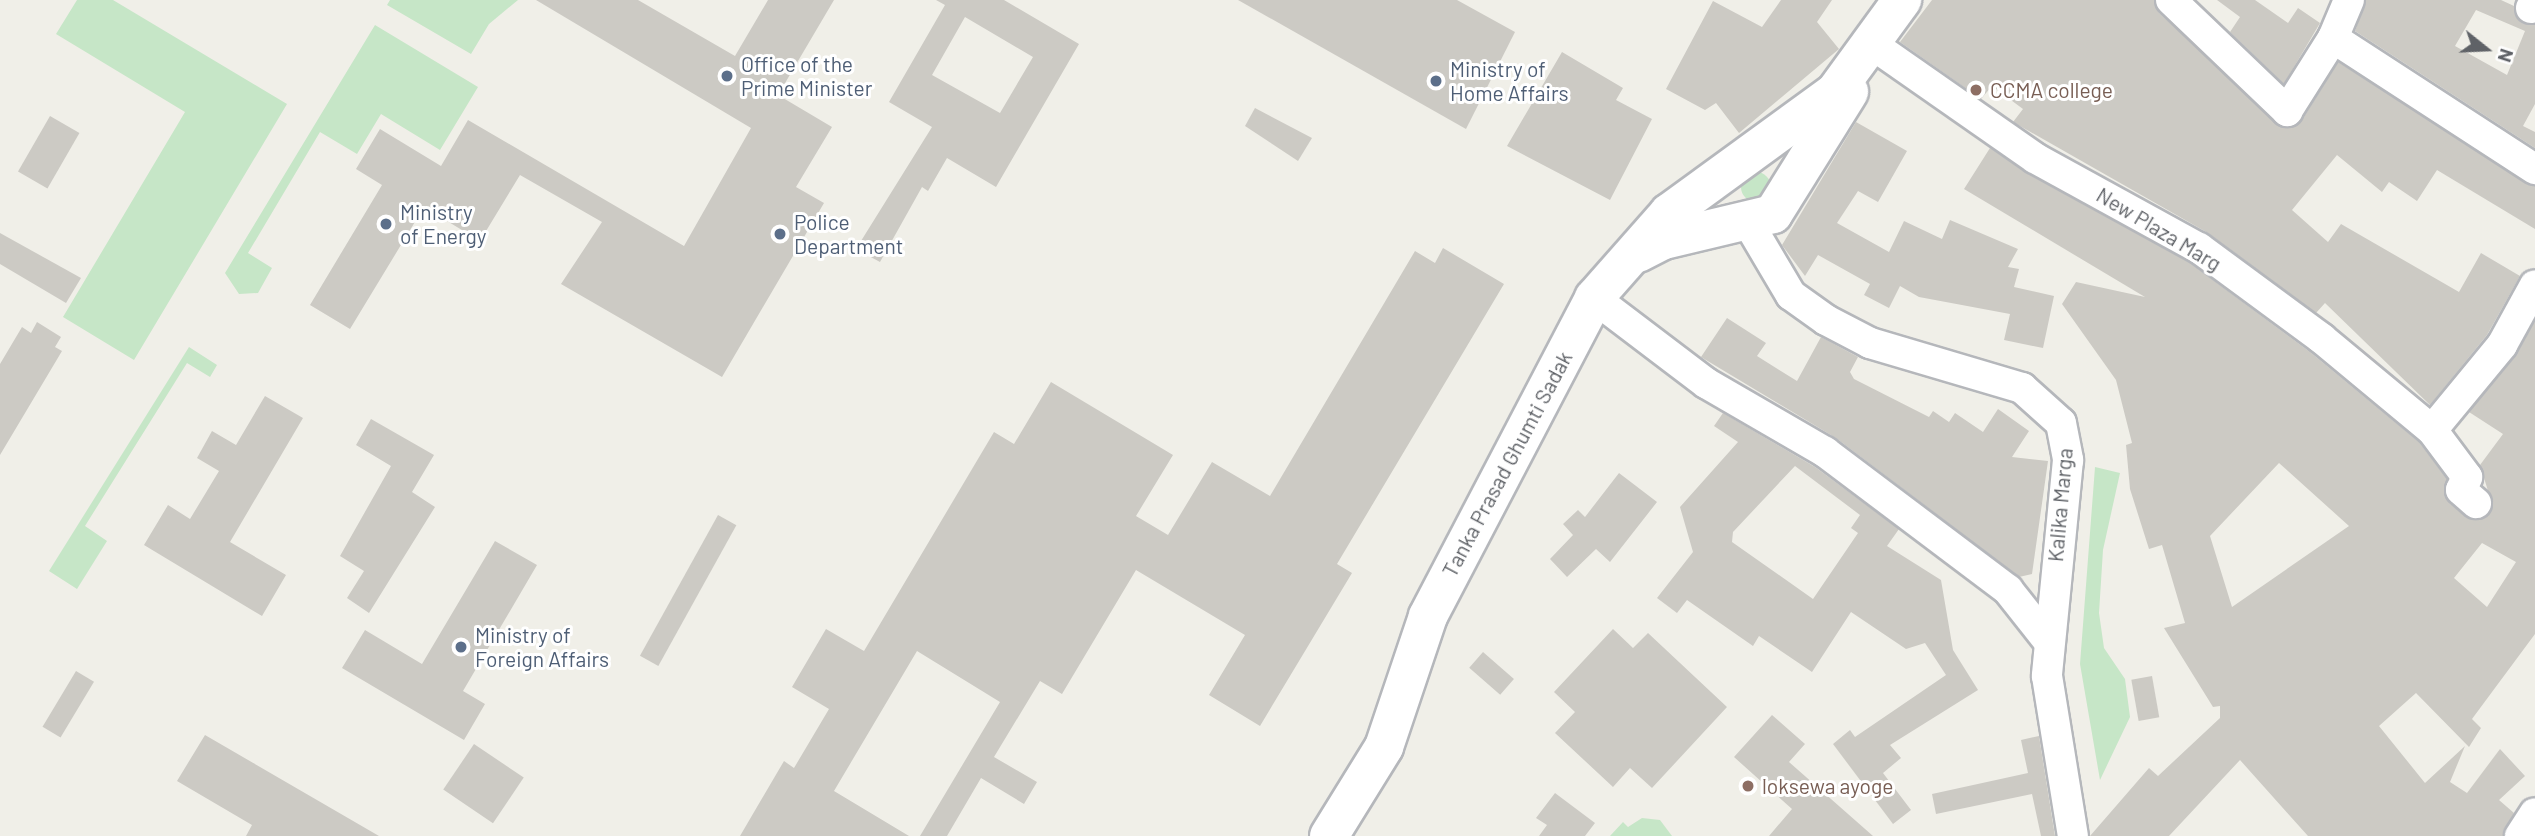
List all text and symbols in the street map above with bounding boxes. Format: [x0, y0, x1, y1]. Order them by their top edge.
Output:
north arrow [2451, 14, 2521, 84]
text: N [2494, 46, 2519, 65]
place label: Office of the Prime Minister [741, 51, 872, 101]
place label: Ministry of Home Affairs [1450, 56, 1569, 106]
marker: Office of the Prime Minister [719, 68, 735, 84]
marker: Ministry of Home Affairs [1428, 73, 1444, 89]
place label: CCMA college [1990, 77, 2113, 103]
marker: CCMA college [1968, 82, 1984, 98]
street label: New Plaza Marg [2092, 182, 2226, 276]
place label: Ministry of Energy [400, 199, 486, 249]
place label: Police Department [794, 209, 903, 259]
marker: Ministry of Energy [378, 216, 394, 232]
marker: Police Department [772, 226, 788, 242]
street label: Tanka Prasad Ghumti Sadak [1437, 347, 1577, 581]
street label: Kalika Marga [2042, 447, 2078, 563]
place label: Ministry of Foreign Affairs [475, 622, 609, 672]
marker: Ministry of Foreign Affairs [453, 639, 469, 655]
place label: loksewa ayoge [1762, 773, 1893, 799]
marker: loksewa ayoge [1740, 778, 1756, 794]

